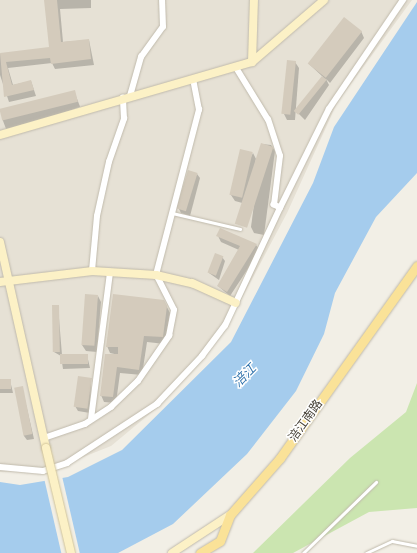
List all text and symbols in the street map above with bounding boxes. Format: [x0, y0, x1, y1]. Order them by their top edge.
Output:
water label: 涪江 [230, 361, 260, 391]
street label: 涪江南路 [286, 397, 326, 445]

